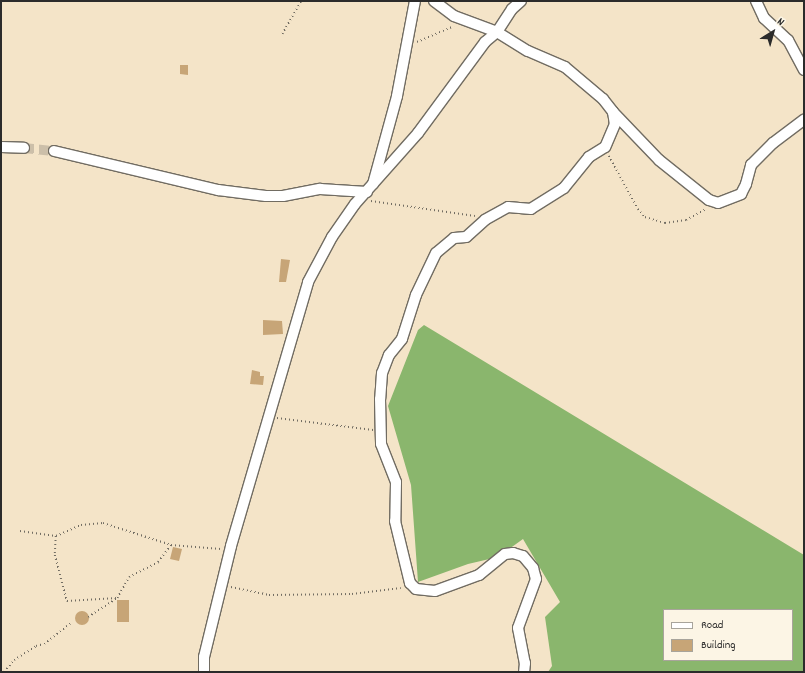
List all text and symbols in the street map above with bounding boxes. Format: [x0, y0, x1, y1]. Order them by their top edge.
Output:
north arrow [753, 12, 793, 52]
text: N [773, 14, 787, 30]
legend [663, 609, 793, 661]
text: Road [701, 617, 723, 634]
text: Building [701, 637, 736, 654]

